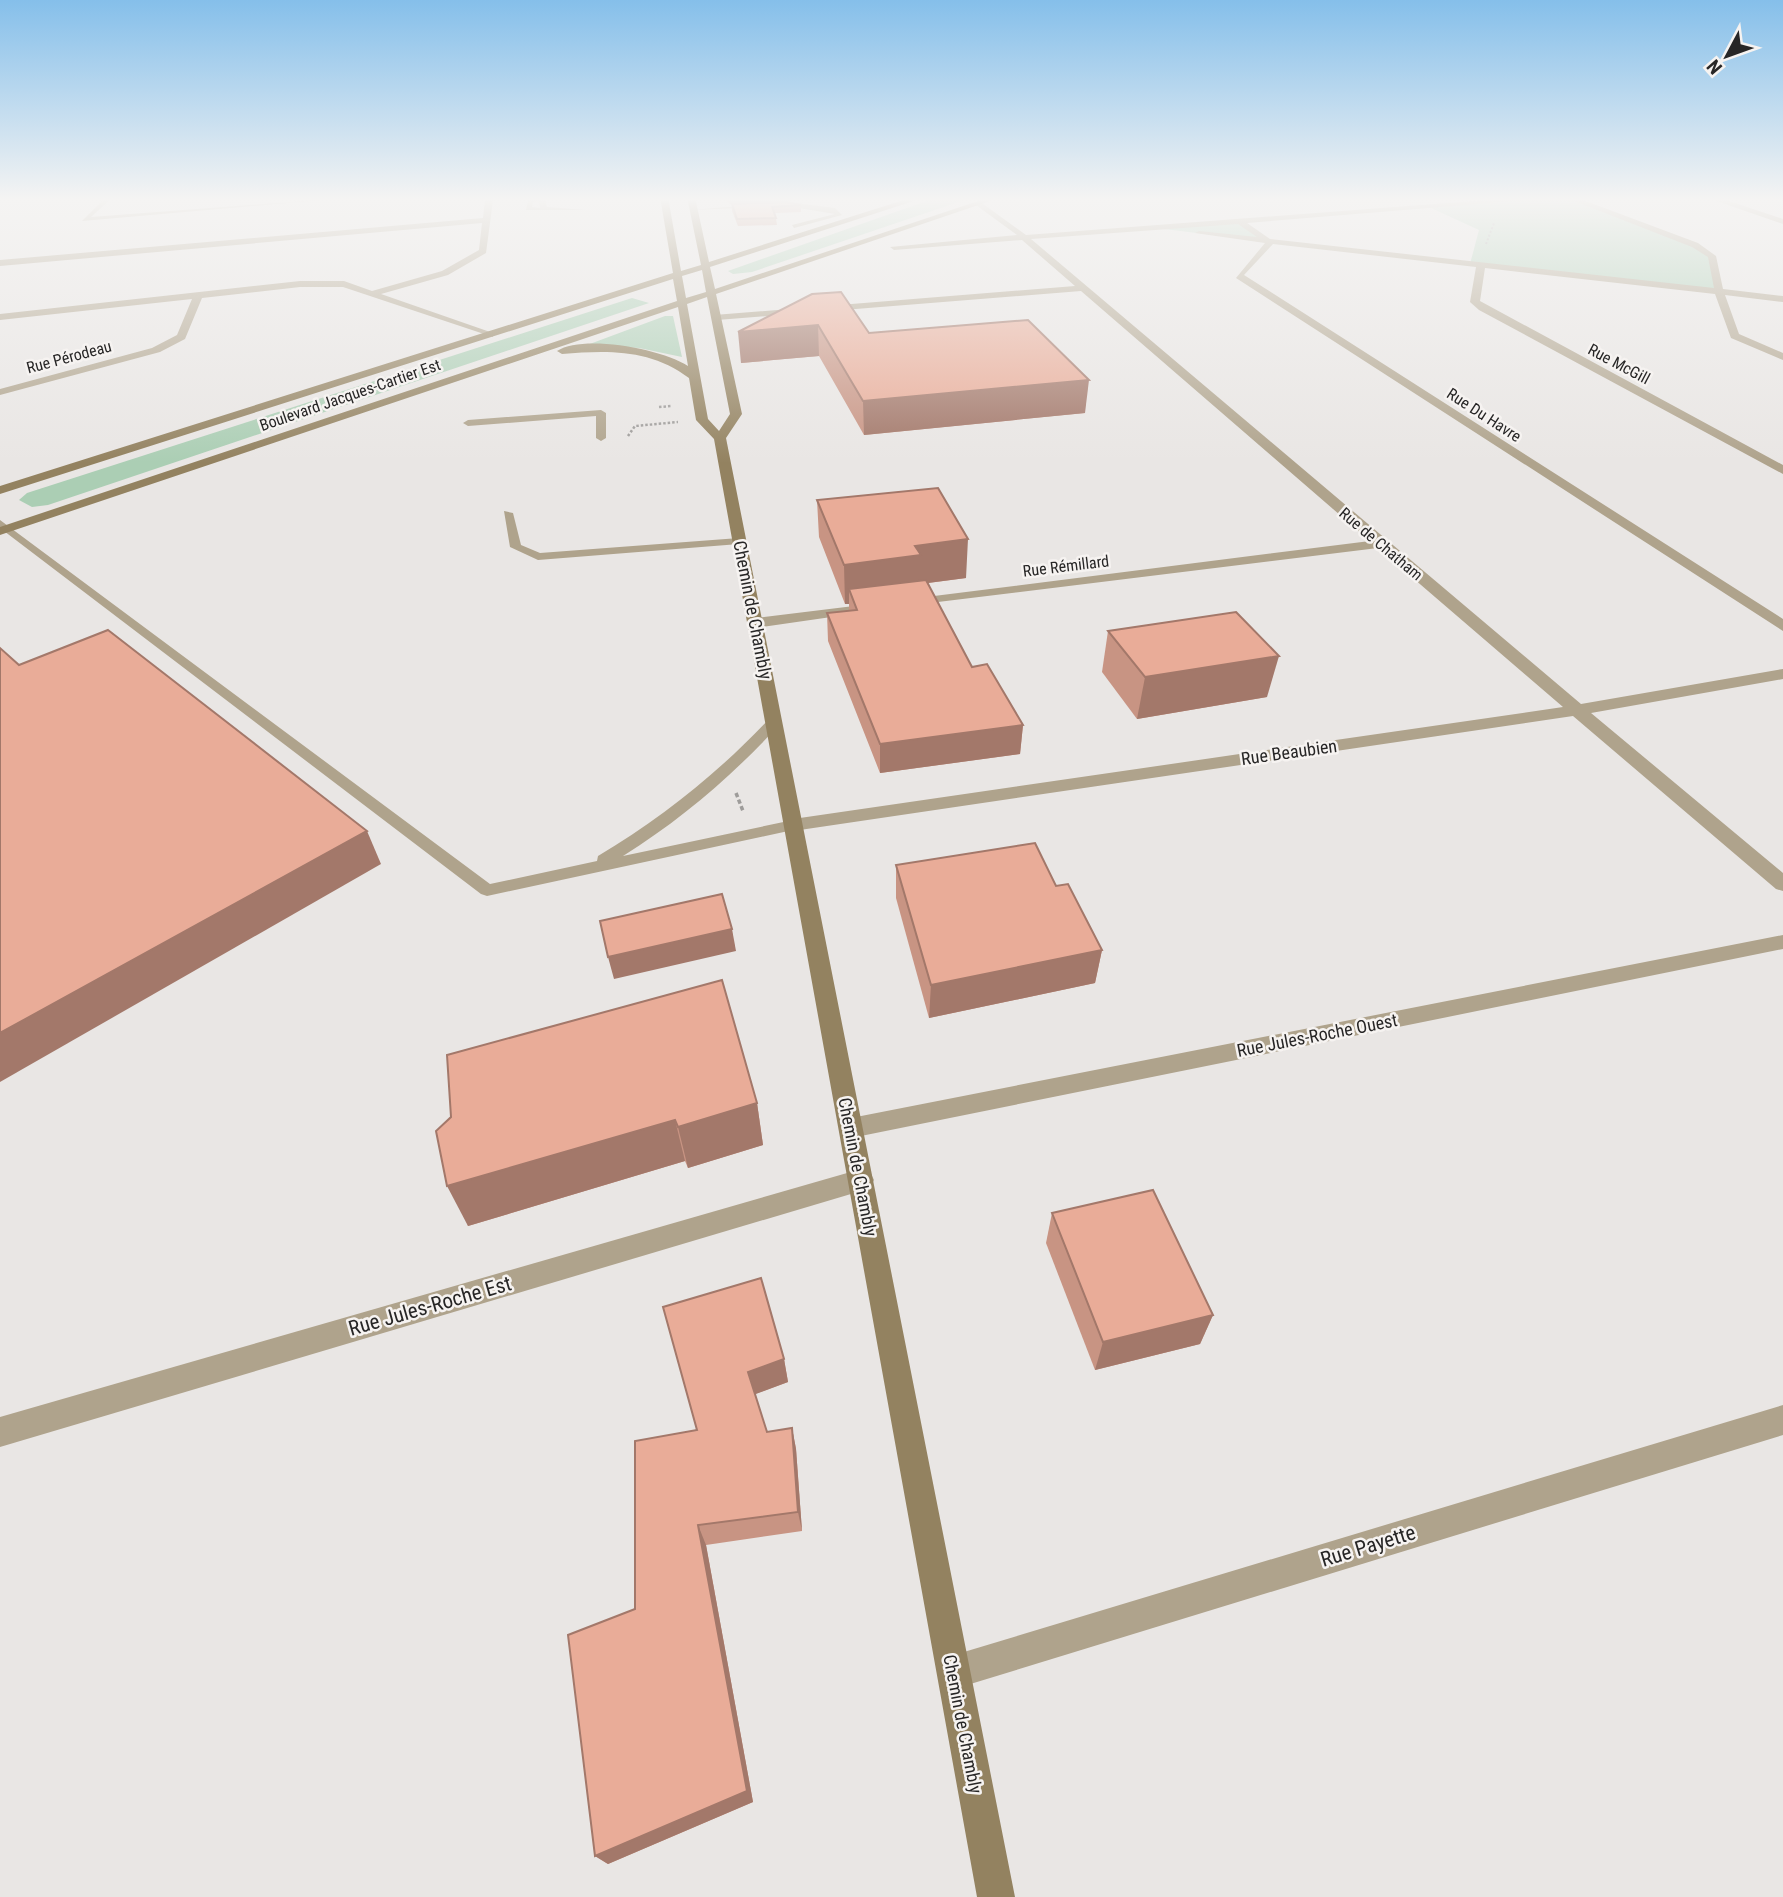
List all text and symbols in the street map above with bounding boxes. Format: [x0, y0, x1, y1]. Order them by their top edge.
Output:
north arrow [1692, 21, 1762, 91]
text: N [1702, 55, 1727, 79]
street label: Rue Pérodeau [24, 337, 114, 377]
street label: Rue McGill [1585, 340, 1653, 388]
street label: Boulevard Jacques-Cartier Est [257, 355, 443, 435]
street label: Rue Du Havre [1443, 384, 1525, 446]
street label: Rue de Chatham [1335, 504, 1427, 584]
street label: Chemin de Chambly [729, 539, 777, 682]
street label: Rue Rémillard [1022, 551, 1110, 581]
street label: Rue Beaubien [1240, 735, 1338, 769]
street label: Rue Jules-Roche Ouest [1235, 1009, 1399, 1061]
street label: Chemin de Chambly [834, 1096, 882, 1239]
street label: Rue Jules-Roche Est [346, 1271, 514, 1341]
street label: Rue Payette [1318, 1520, 1419, 1572]
street label: Chemin de Chambly [939, 1653, 987, 1796]

